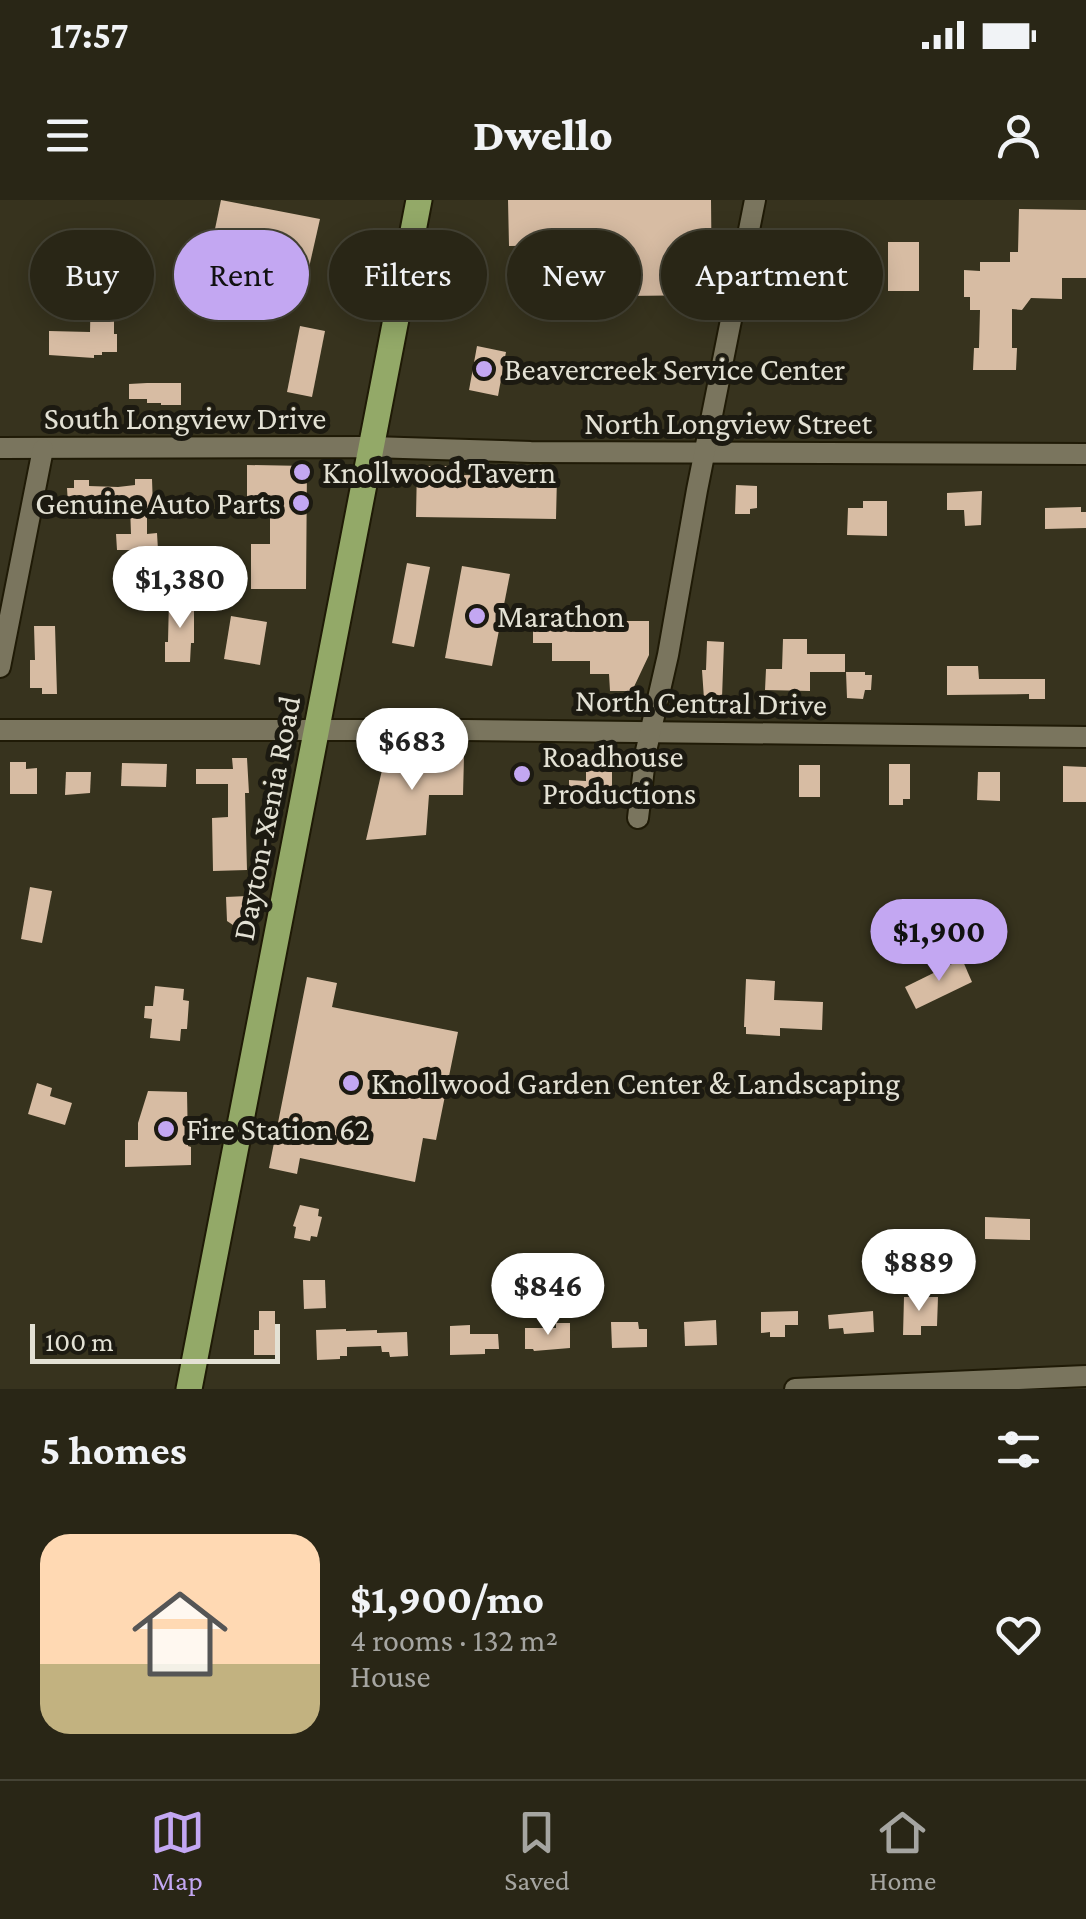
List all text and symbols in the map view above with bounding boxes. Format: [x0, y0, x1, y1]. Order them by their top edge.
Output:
text: 17:57 [50, 14, 129, 56]
icon: menu [40, 108, 95, 163]
icon: person [991, 108, 1046, 163]
text: Dwello [473, 110, 613, 160]
chip: Buy [30, 230, 154, 320]
chip: Rent [174, 230, 309, 320]
chip: Filters [329, 230, 487, 320]
chip: New [507, 230, 641, 320]
chip: Apartment [661, 230, 883, 320]
place label: Beavercreek Service Center [504, 351, 845, 387]
marker: Beavercreek Service Center [473, 358, 495, 380]
street label: South Longview Drive [44, 400, 326, 436]
street label: North Longview Street [584, 405, 872, 441]
place label: Knollwood Tavern [322, 454, 556, 490]
marker: Knollwood Tavern [291, 461, 313, 483]
place label: Genuine Auto Parts [35, 485, 281, 521]
marker: Genuine Auto Parts [290, 492, 312, 514]
pin: $1,380 [99, 546, 261, 631]
text: $1,380 [135, 560, 225, 596]
place label: Marathon [497, 598, 625, 634]
marker: Marathon [466, 605, 488, 627]
street label: North Central Drive [575, 682, 827, 722]
street label: Dayton-Xenia Road [225, 693, 307, 943]
pin: $683 [353, 708, 471, 793]
text: $683 [378, 722, 446, 758]
place label: Roadhouse Productions [542, 738, 696, 811]
marker: Roadhouse Productions [511, 763, 533, 785]
pin: $1,900 [858, 899, 1020, 984]
text: $1,900 [892, 913, 986, 949]
place label: Knollwood Garden Center & Landscaping [371, 1065, 900, 1101]
marker: Knollwood Garden Center & Landscaping [340, 1072, 362, 1094]
place label: Fire Station 62 [186, 1111, 370, 1147]
marker: Fire Station 62 [155, 1118, 177, 1140]
pin: $889 [860, 1229, 978, 1314]
text: $889 [884, 1243, 954, 1279]
pin: $846 [489, 1253, 607, 1338]
text: $846 [513, 1267, 583, 1303]
scale bar [30, 1319, 280, 1364]
text: 100 m [45, 1326, 114, 1357]
icon: filters [991, 1422, 1046, 1477]
text: 5 homes [40, 1426, 187, 1473]
icon: home [120, 1574, 240, 1694]
text: $1,900/mo [350, 1575, 544, 1622]
icon: heart [991, 1607, 1046, 1662]
text: 4 rooms · 132 m² [350, 1622, 558, 1658]
text: House [350, 1658, 430, 1694]
tab: Map [150, 1805, 205, 1896]
tab: Saved [504, 1805, 570, 1896]
tab: Home [869, 1805, 936, 1896]

